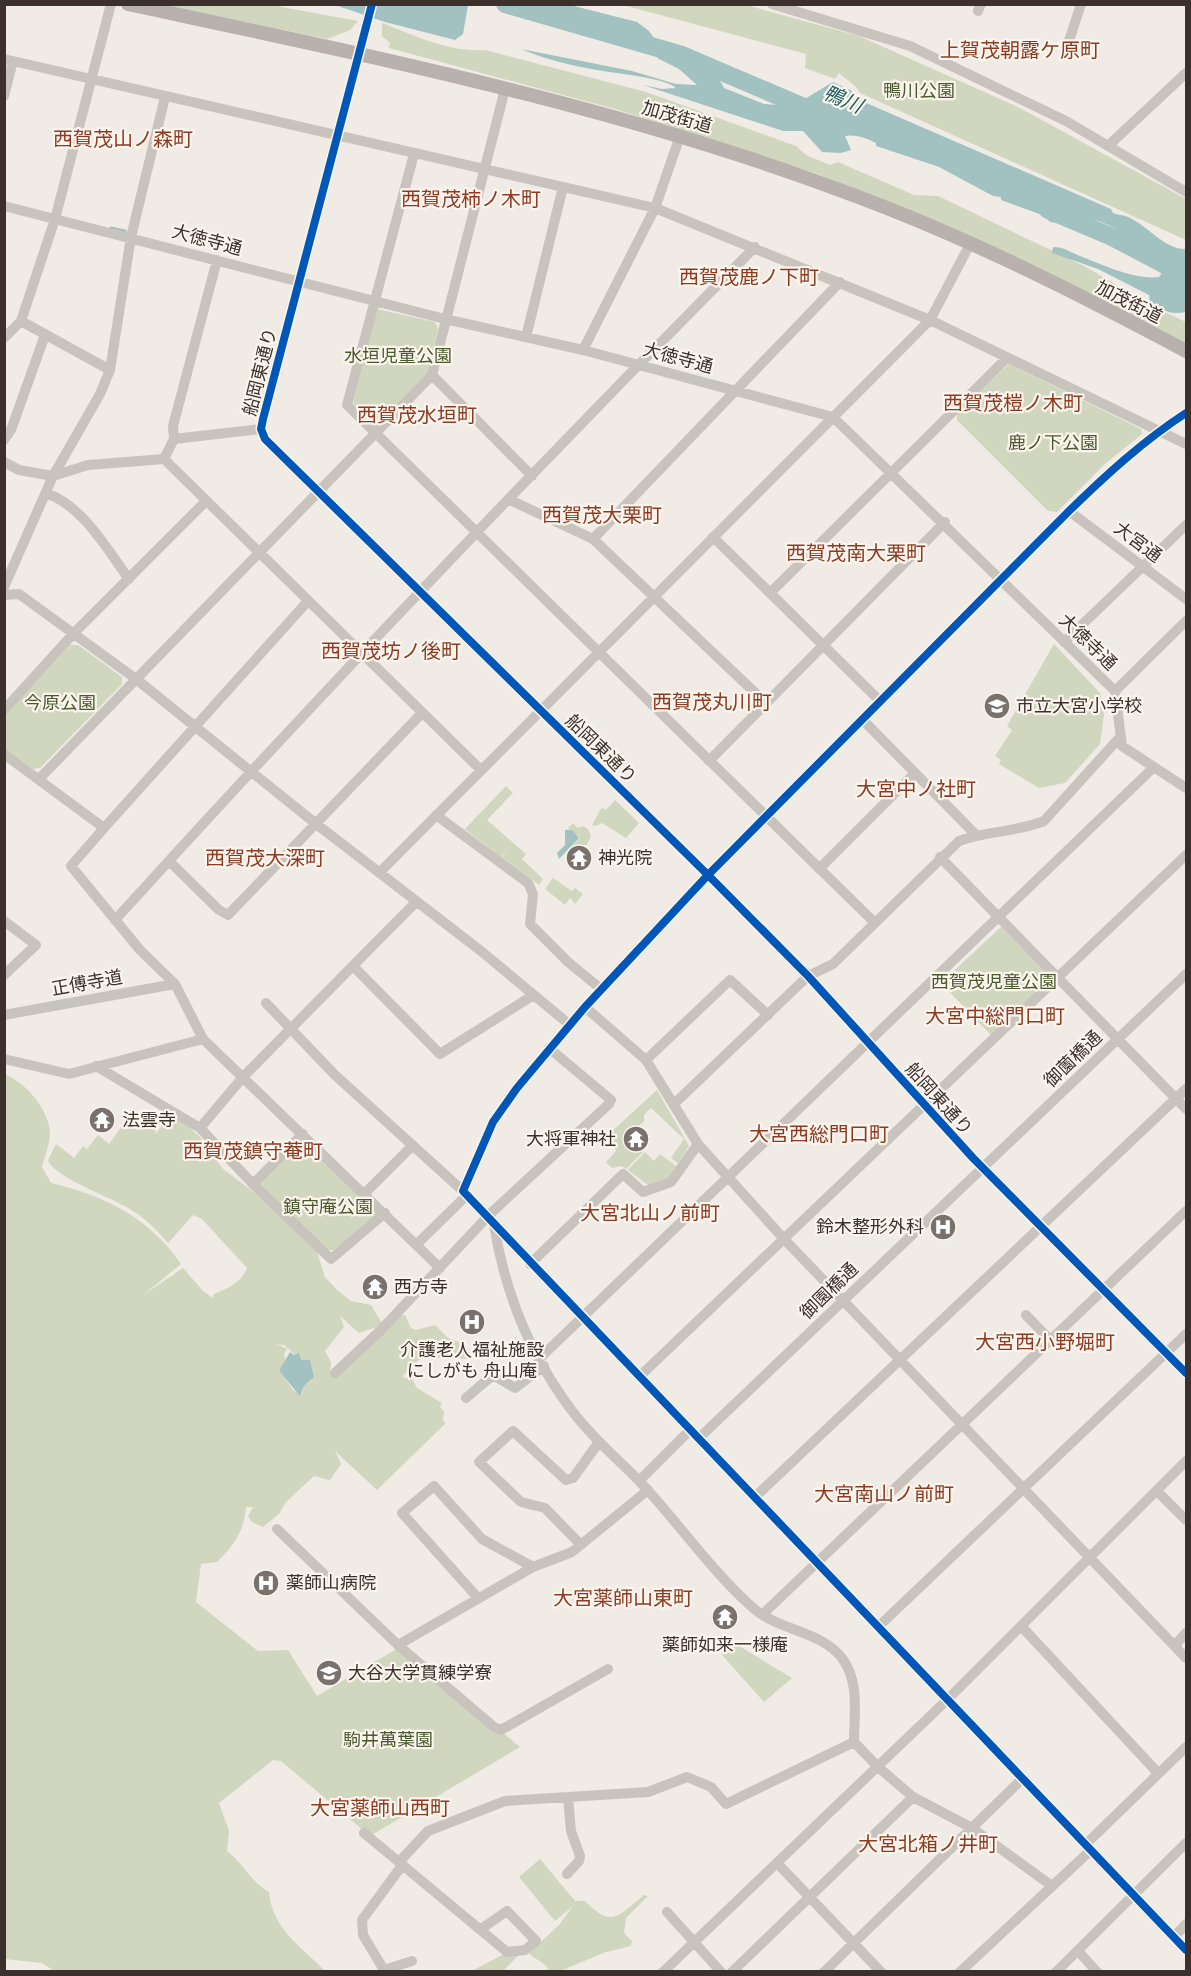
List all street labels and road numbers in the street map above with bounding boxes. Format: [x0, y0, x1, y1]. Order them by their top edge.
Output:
street label: 加茂街道 [639, 97, 715, 137]
street label: 大徳寺通 [169, 220, 245, 260]
street label: 加茂街道 [1092, 276, 1166, 328]
street label: 船岡東通り [238, 326, 282, 418]
street label: 大徳寺通 [640, 338, 716, 378]
street label: 大宮通 [1110, 517, 1166, 567]
street label: 大徳寺通 [1054, 609, 1122, 675]
street label: 船岡東通り [561, 710, 641, 788]
street label: 正傅寺道 [50, 966, 124, 1000]
street label: 御薗橋通 [1039, 1026, 1107, 1092]
street label: 船岡東通り [901, 1058, 977, 1140]
street label: 御園橋通 [795, 1258, 863, 1324]

